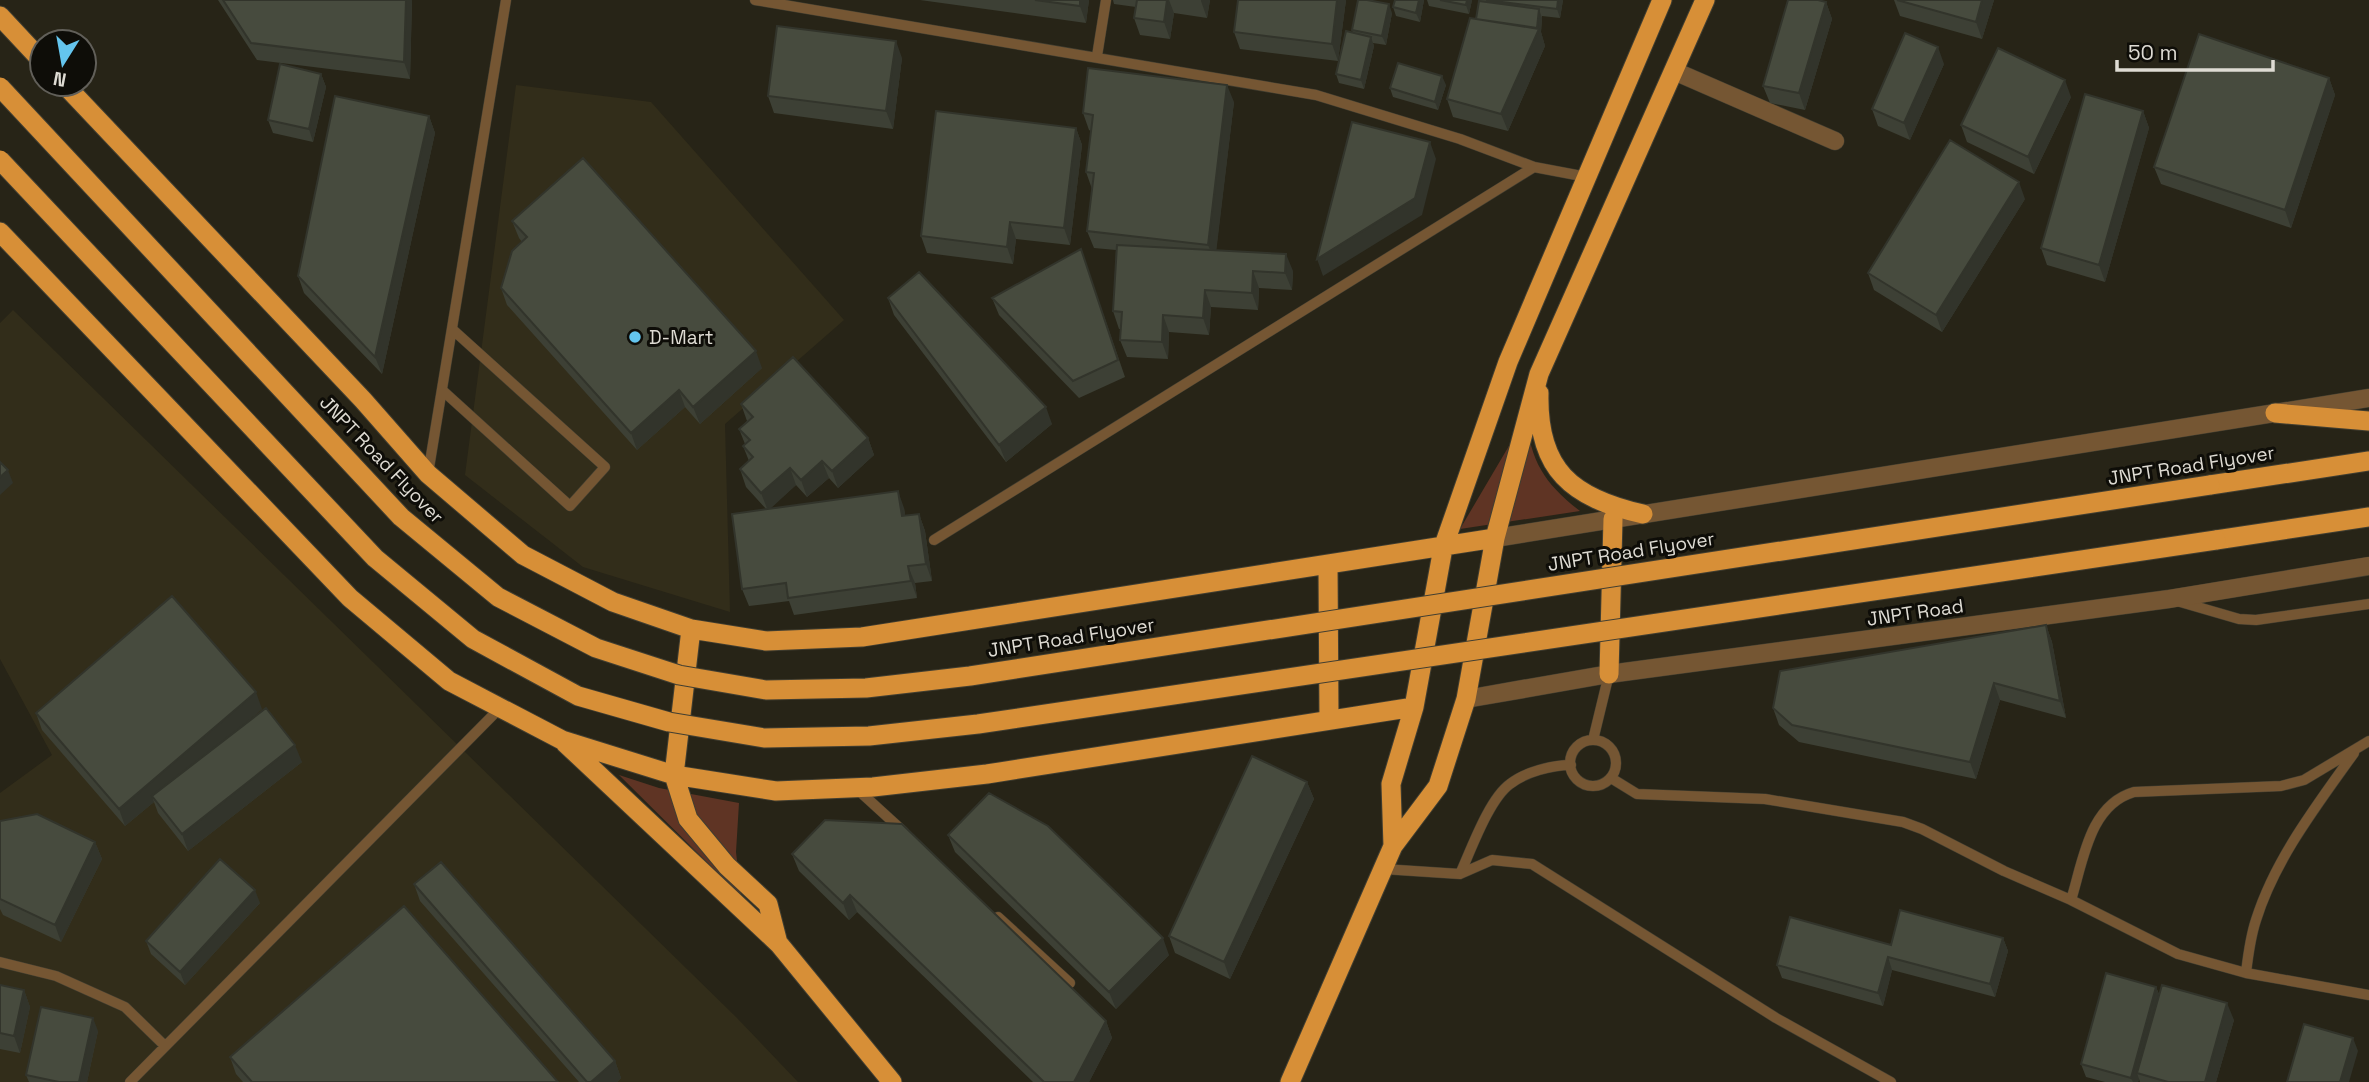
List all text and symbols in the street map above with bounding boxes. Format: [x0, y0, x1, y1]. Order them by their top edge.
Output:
north arrow [28, 28, 98, 98]
scale bar [2117, 28, 2273, 72]
text: 50 m [2128, 39, 2178, 66]
text: N [51, 66, 68, 93]
place label: D-Mart [649, 325, 714, 350]
marker: D-Mart [627, 329, 643, 345]
street label: JNPT Road Flyover [314, 390, 449, 529]
street label: JNPT Road Flyover [2106, 440, 2276, 491]
street label: JNPT Road Flyover [1546, 526, 1716, 577]
street label: JNPT Road [1865, 593, 1965, 632]
street label: JNPT Road Flyover [986, 612, 1156, 663]

